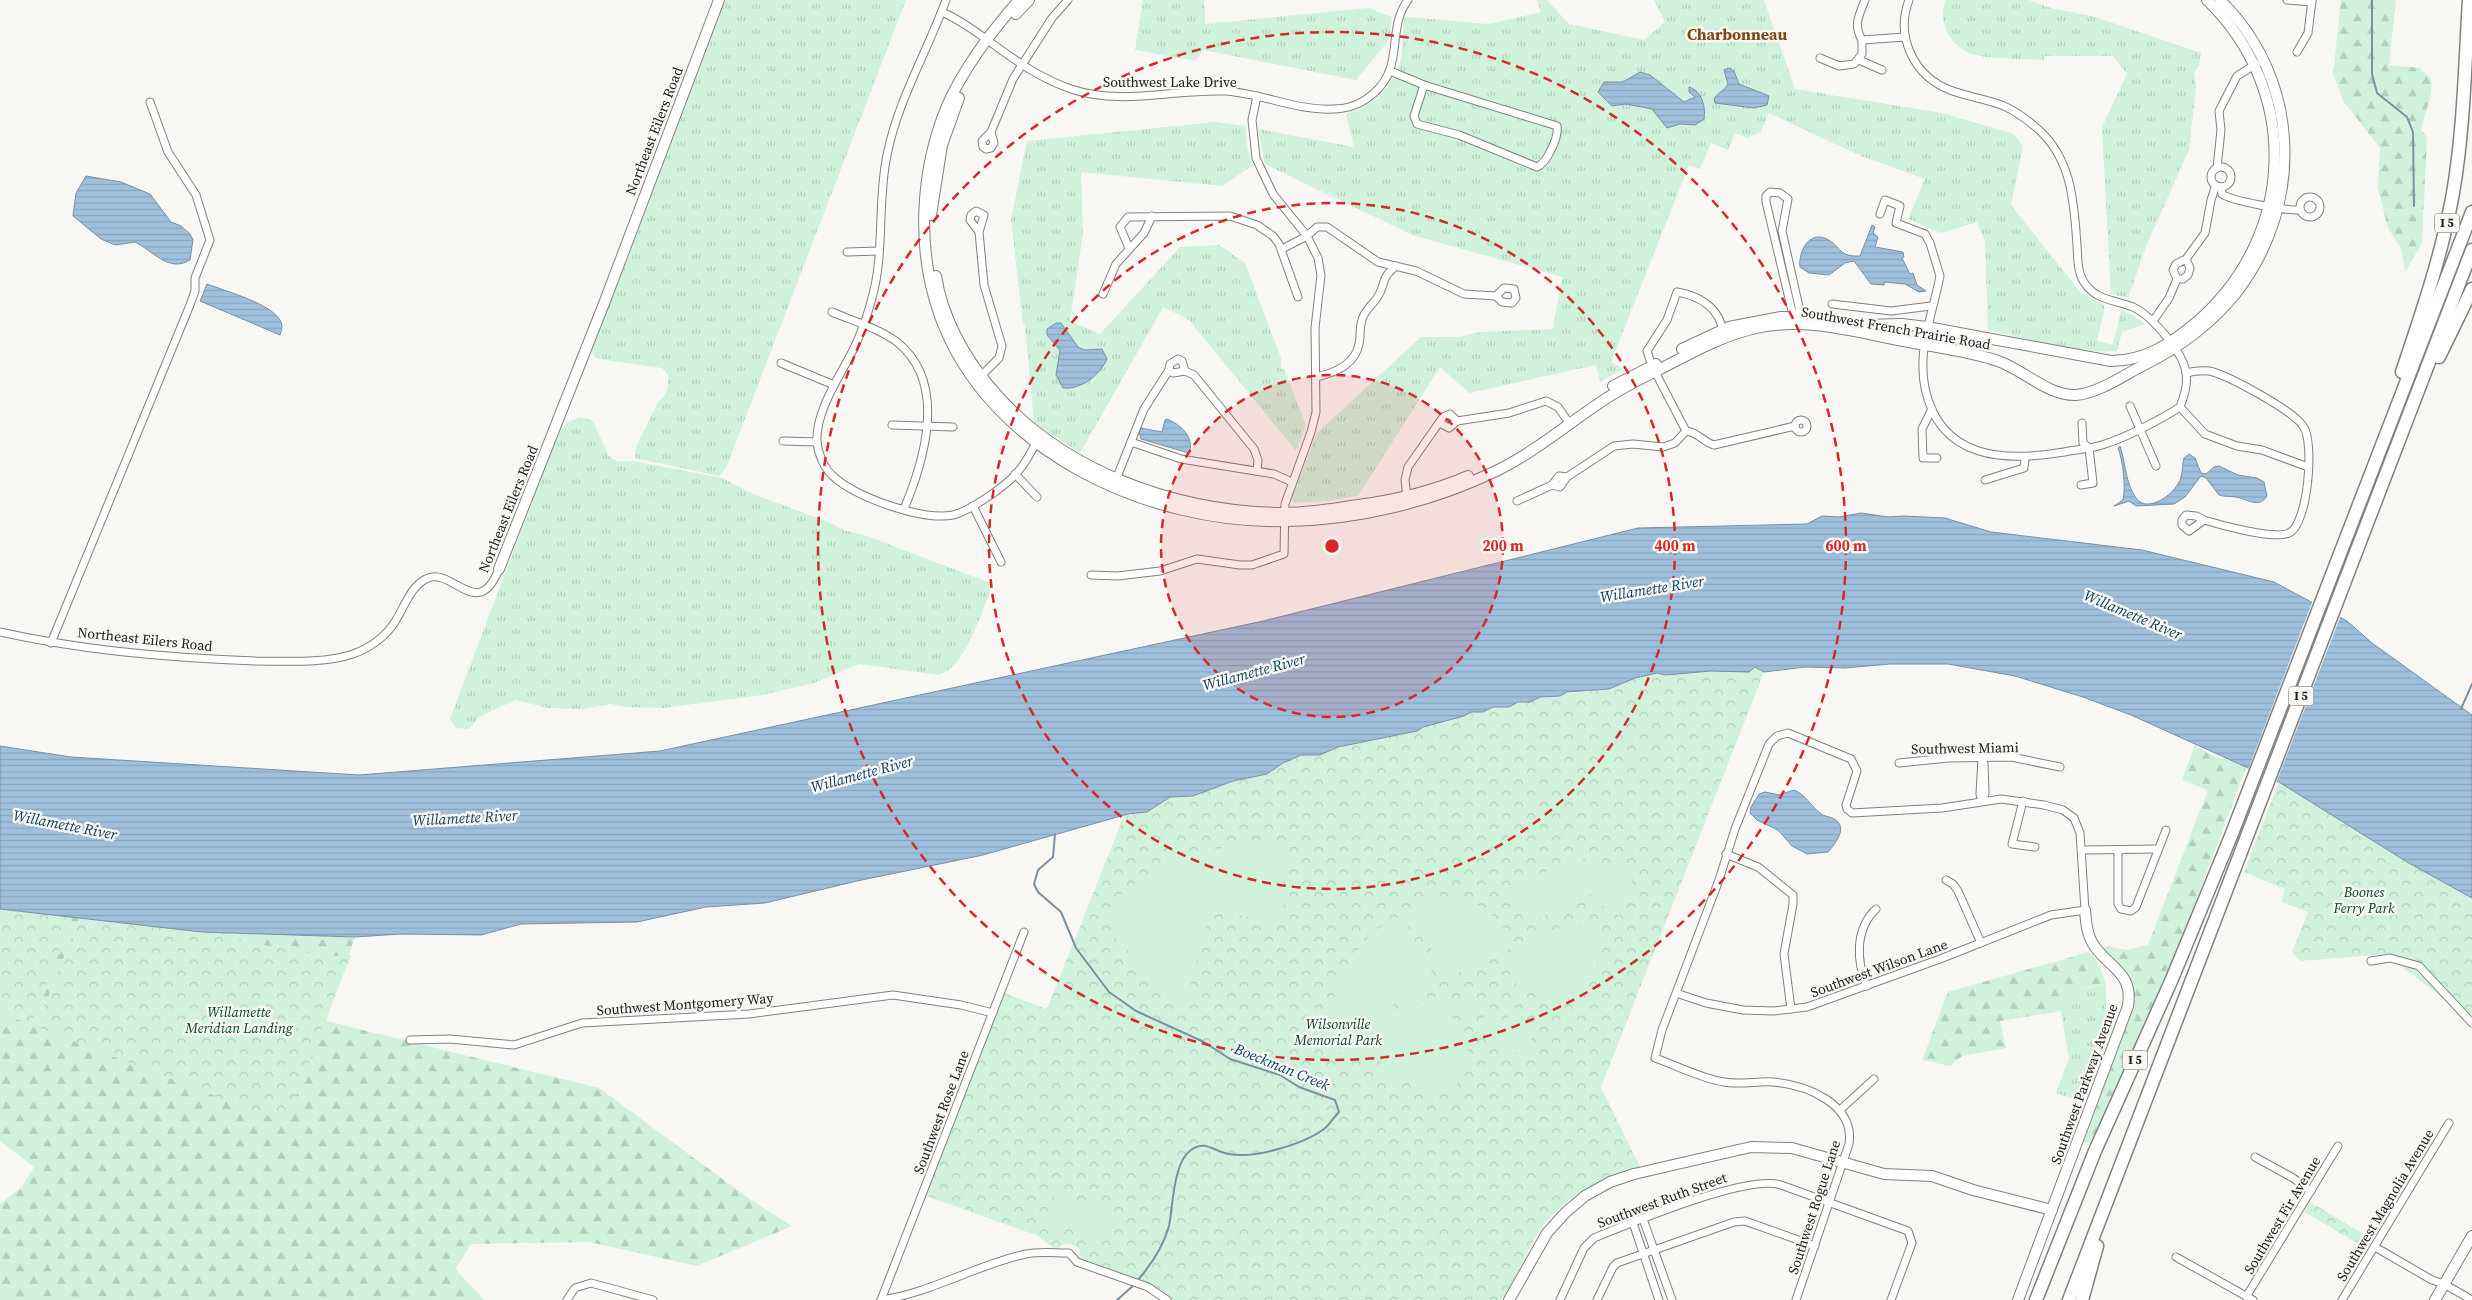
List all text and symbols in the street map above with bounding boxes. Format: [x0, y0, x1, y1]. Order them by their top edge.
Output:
district label: Charbonneau [1687, 23, 1787, 45]
street label: Northeast Eilers Road [620, 64, 688, 198]
street label: Southwest Lake Drive [1103, 72, 1237, 92]
road number: I 5 [2434, 214, 2460, 232]
street label: Southwest French Prairie Road [1800, 301, 1992, 355]
street label: Northeast Eilers Road [473, 442, 543, 576]
text: 200 m [1482, 535, 1524, 556]
text: 400 m [1654, 535, 1696, 556]
text: 600 m [1825, 535, 1867, 556]
centre of rings [1323, 537, 1341, 555]
water label: Willamette River [1598, 570, 1706, 607]
water label: Willamette River [2081, 584, 2187, 645]
street label: Northeast Eilers Road [76, 622, 214, 656]
water label: Willamette River [1200, 648, 1308, 695]
road number: I 5 [2288, 686, 2314, 706]
street label: Southwest Miami [1911, 737, 2019, 759]
water label: Willamette River [808, 750, 916, 797]
water label: Willamette River [12, 804, 120, 845]
water label: Willamette River [412, 804, 519, 831]
park label: Boones Ferry Park [2332, 882, 2395, 918]
street label: Southwest Wilson Lane [1808, 934, 1950, 1002]
street label: Southwest Montgomery Way [596, 988, 775, 1020]
street label: Southwest Parkway Avenue [2046, 1001, 2122, 1167]
park label: Willamette Meridian Landing [184, 1002, 294, 1038]
park label: Wilsonville Memorial Park [1293, 1014, 1382, 1050]
water label: Boeckman Creek [1230, 1037, 1334, 1096]
street label: Southwest Rose Lane [908, 1047, 974, 1177]
road number: I 5 [2122, 1050, 2148, 1070]
street label: Southwest Magnolia Avenue [2332, 1125, 2438, 1285]
street label: Southwest Rogue Lane [1783, 1137, 1845, 1277]
street label: Southwest Fir Avenue [2239, 1152, 2325, 1278]
street label: Southwest Ruth Street [1594, 1167, 1730, 1233]

